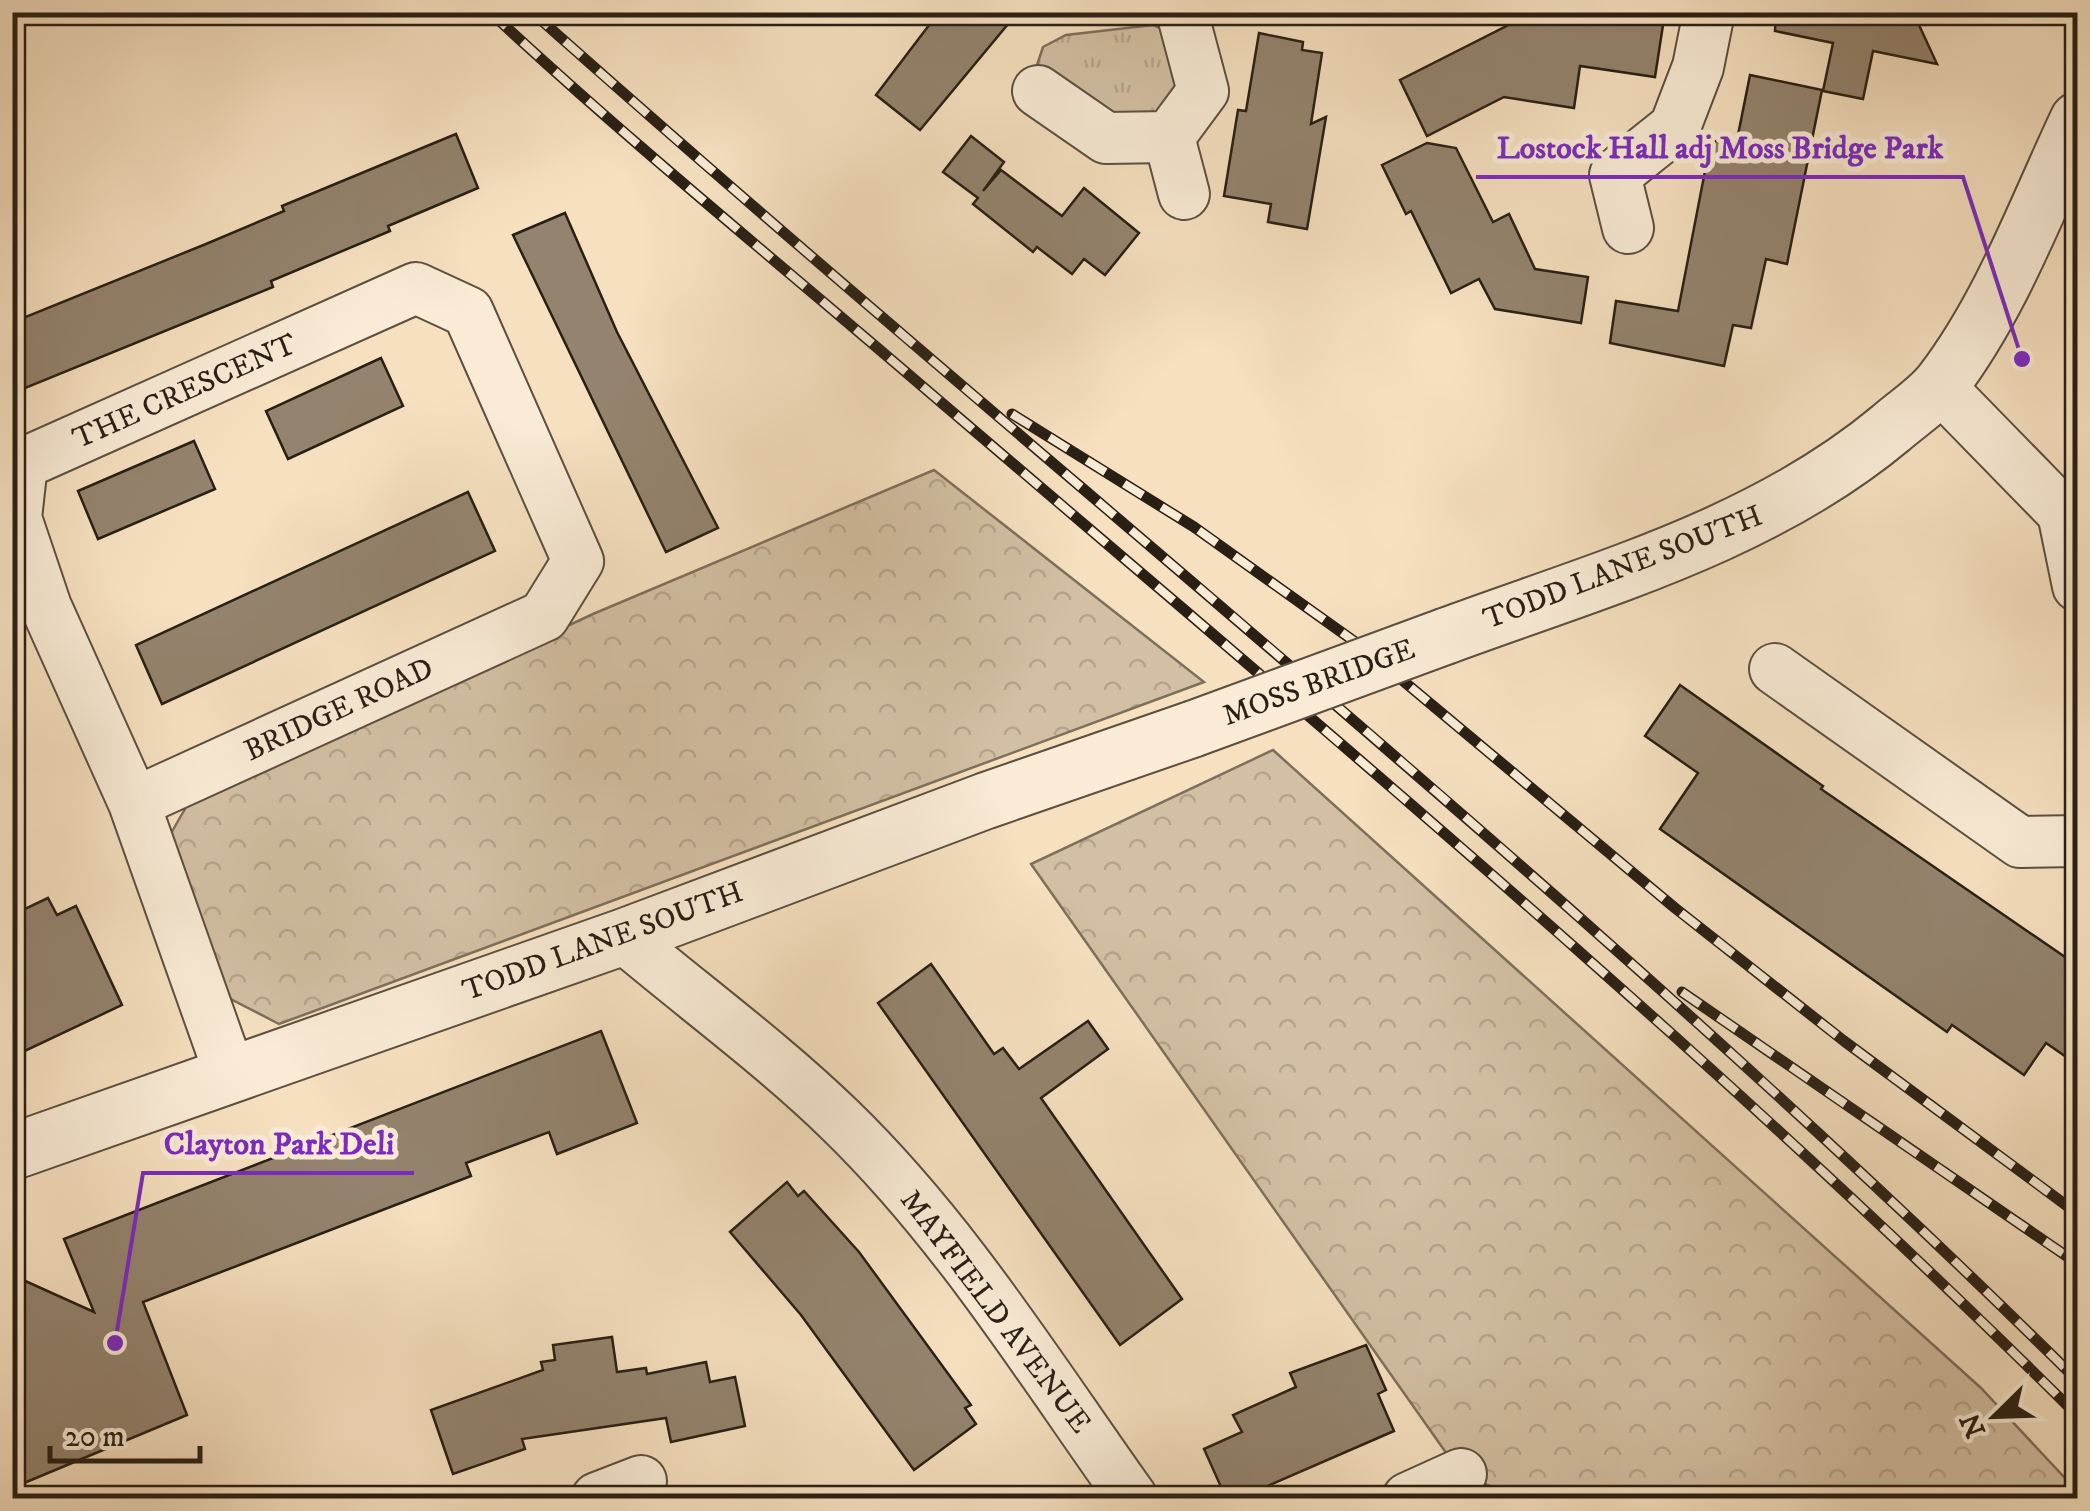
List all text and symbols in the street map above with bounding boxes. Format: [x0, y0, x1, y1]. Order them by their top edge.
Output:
callout: Lostock Hall adj Moss Bridge Park [1476, 115, 1963, 177]
text: Lostock Hall adj Moss Bridge Park [1497, 129, 1944, 169]
street label: THE CRESCENT [67, 326, 303, 458]
street label: TODD LANE SOUTH [1478, 498, 1768, 638]
street label: MOSS BRIDGE [1218, 631, 1420, 735]
street label: BRIDGE ROAD [239, 650, 439, 770]
street label: TODD LANE SOUTH [458, 874, 748, 1010]
callout: Clayton Park Deli [143, 1111, 414, 1173]
text: Clayton Park Deli [164, 1125, 394, 1165]
street label: MAYFIELD AVENUE [891, 1183, 1099, 1441]
north arrow [1945, 1366, 2045, 1466]
scale bar [50, 1401, 200, 1463]
text: N [1953, 1408, 1994, 1443]
text: 20 m [65, 1419, 125, 1456]

